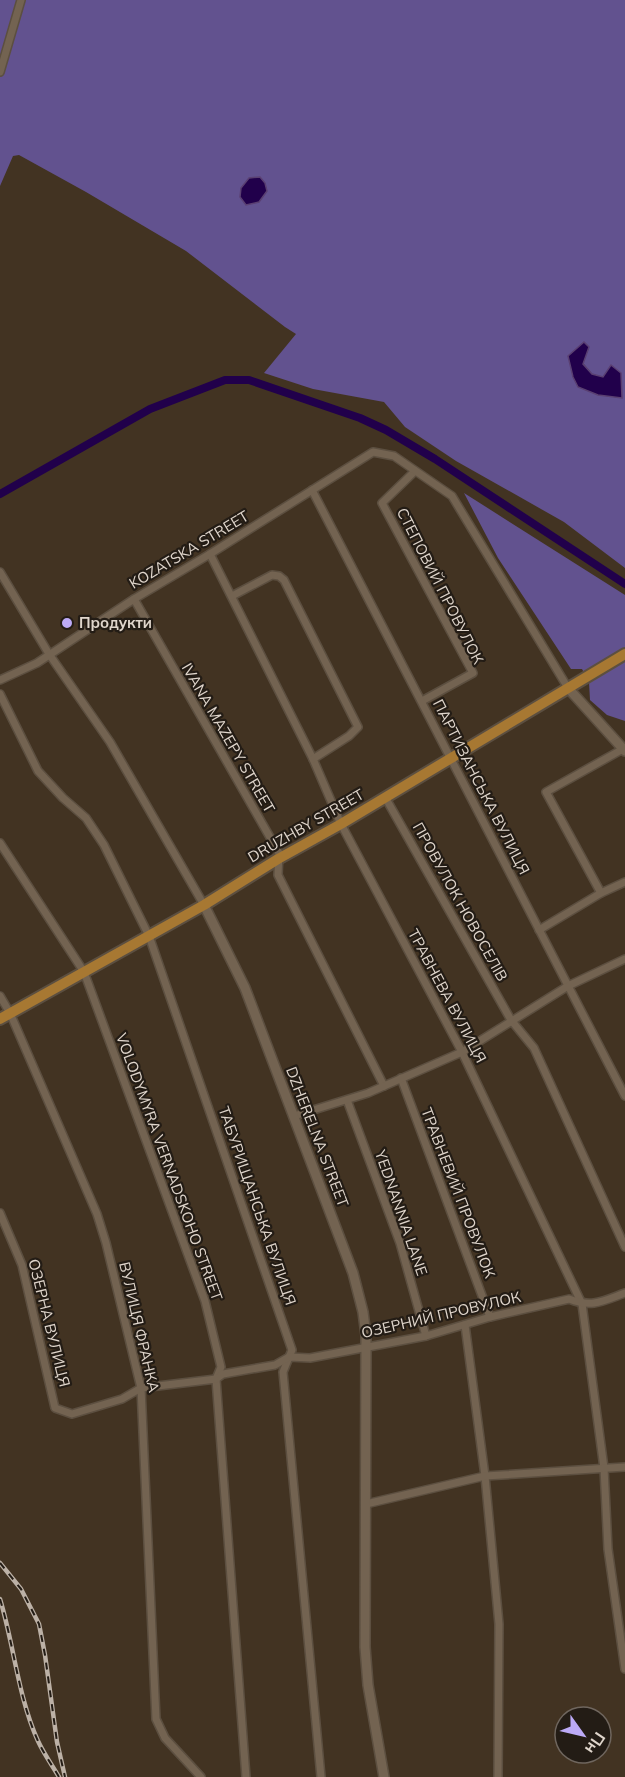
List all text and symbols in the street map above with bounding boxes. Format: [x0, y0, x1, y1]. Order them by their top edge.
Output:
street label: СТЕПОВИЙ ПРОВУЛОК [393, 504, 488, 667]
street label: KOZATSKA STREET [125, 506, 252, 593]
place label: Продукти [79, 613, 152, 632]
marker: Продукти [60, 616, 74, 630]
street label: IVANA MAZEPY STREET [178, 659, 279, 816]
street label: ПАРТИЗАНСЬКА ВУЛИЦЯ [429, 696, 534, 878]
street label: DRUZHBY STREET [244, 785, 367, 867]
street label: ПРОВУЛОК НОВОСЕЛІВ [409, 819, 512, 984]
street label: ТРАВНЕВА ВУЛИЦЯ [404, 926, 491, 1066]
street label: VOLODYMYRA VERNADSKOHO STREET [112, 1030, 227, 1303]
street label: DZHERELNA STREET [282, 1064, 353, 1210]
street label: ТАБУРИЩАНСЬКА ВУЛИЦЯ [214, 1104, 300, 1308]
street label: ТРАВНЕВИЙ ПРОВУЛОК [417, 1105, 500, 1281]
street label: YEDNANNIA LANE [371, 1147, 432, 1278]
street label: ОЗЕРНА ВУЛИЦЯ [24, 1257, 75, 1389]
street label: ВУЛИЦЯ ФРАНКА [115, 1260, 164, 1394]
street label: ОЗЕРНИЙ ПРОВУЛОК [359, 1287, 523, 1342]
north arrow [553, 1705, 613, 1765]
text: Пн [581, 1729, 610, 1758]

